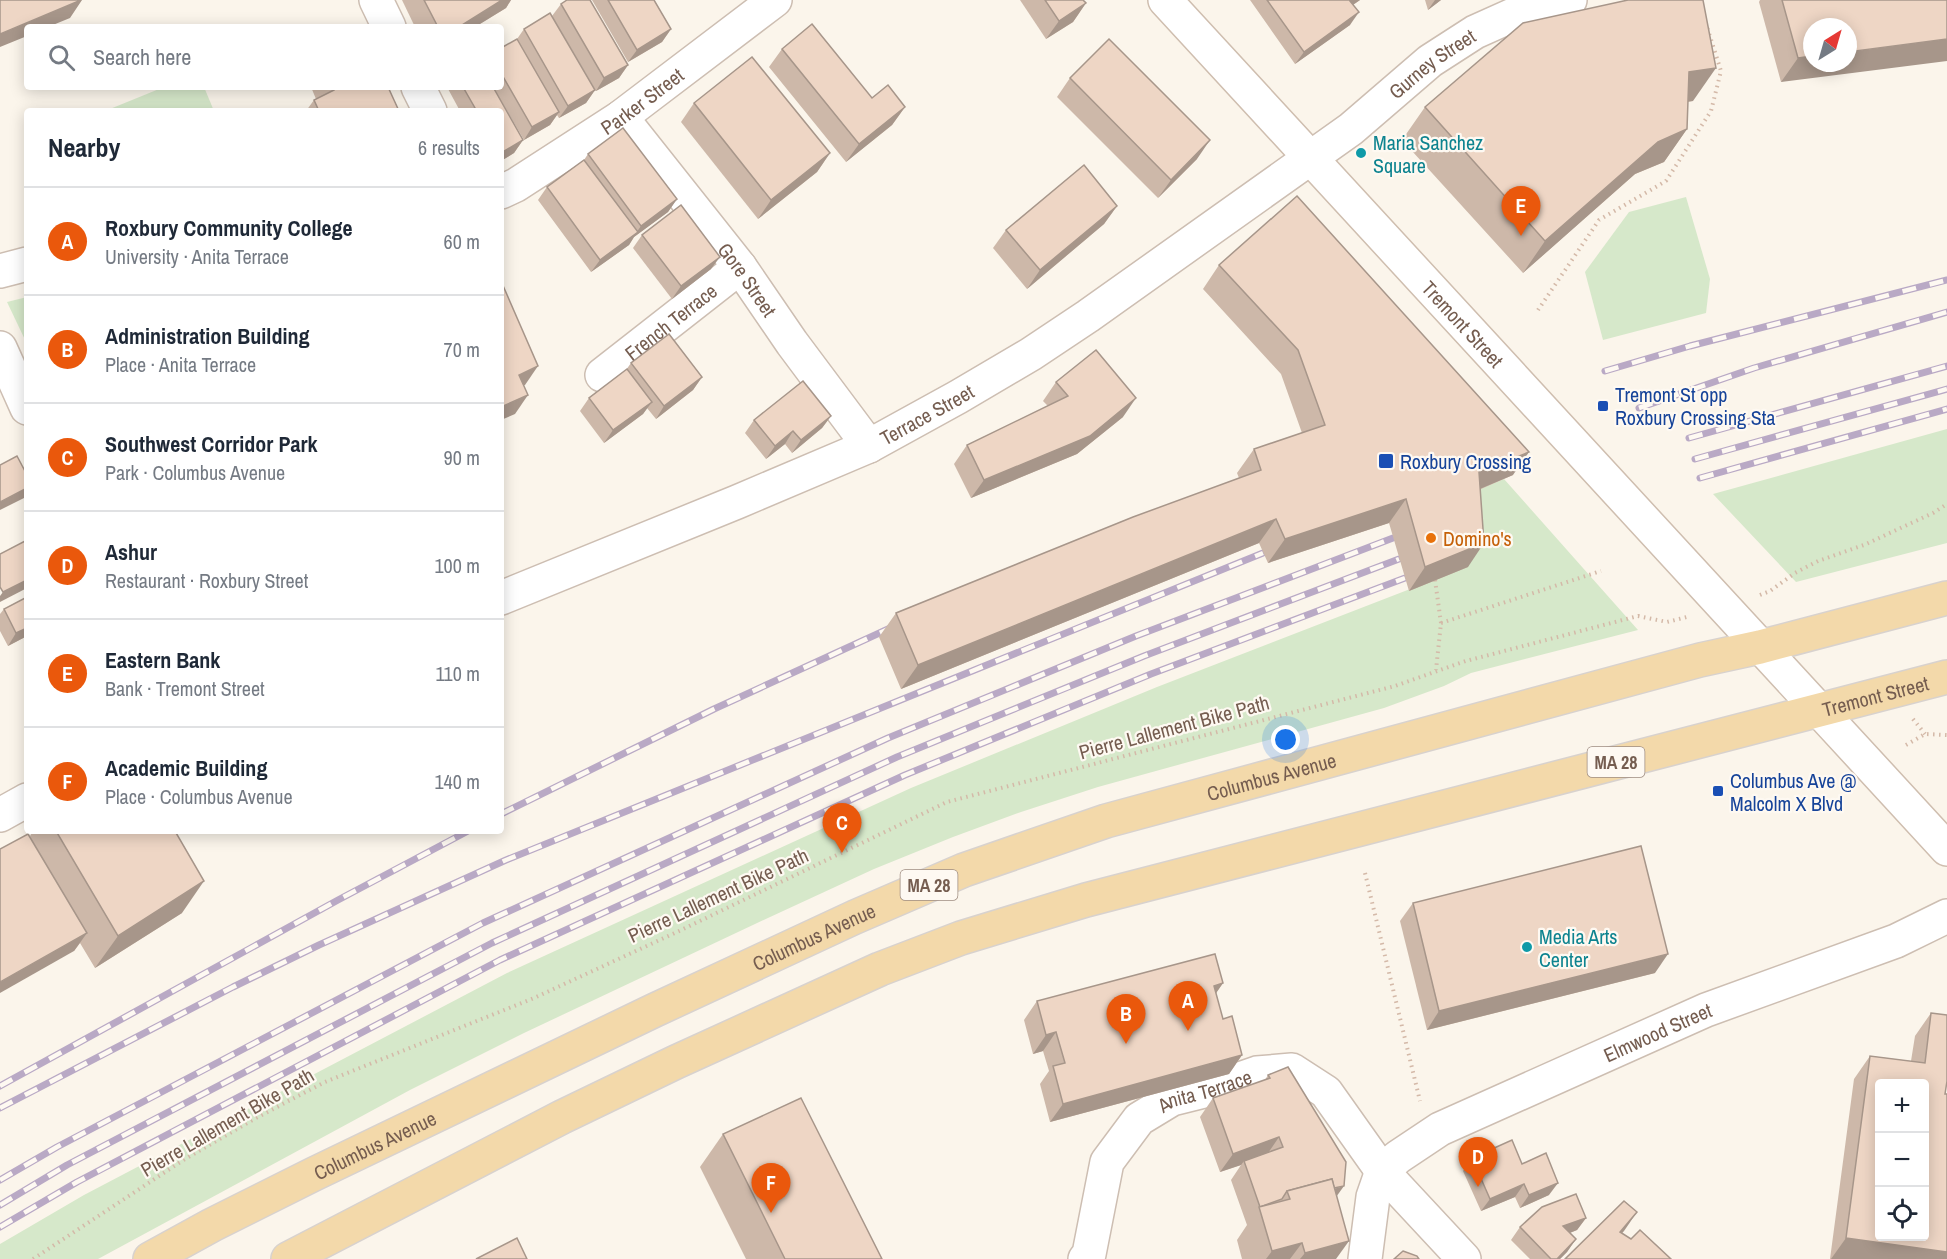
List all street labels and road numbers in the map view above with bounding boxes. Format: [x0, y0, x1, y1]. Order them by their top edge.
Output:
street label: Gurney Street [1383, 22, 1481, 105]
street label: Parker Street [595, 61, 689, 140]
street label: Gore Street [712, 237, 784, 322]
street label: Tremont Street [1416, 274, 1510, 373]
street label: French Terrace [619, 277, 722, 366]
street label: Terrace Street [875, 377, 979, 451]
street label: Tremont Street [1819, 669, 1932, 722]
street label: Pierre Lallement Bike Path [1076, 689, 1272, 765]
street label: Columbus Avenue [1204, 746, 1339, 807]
road number: MA 28 [1588, 747, 1644, 777]
street label: Pierre Lallement Bike Path [623, 841, 813, 949]
road number: MA 28 [900, 870, 958, 900]
street label: Columbus Avenue [748, 896, 879, 977]
street label: Elmwood Street [1599, 996, 1715, 1068]
street label: Pierre Lallement Bike Path [135, 1061, 319, 1183]
street label: Anita Terrace [1151, 1062, 1255, 1119]
street label: Columbus Avenue [309, 1104, 440, 1186]

